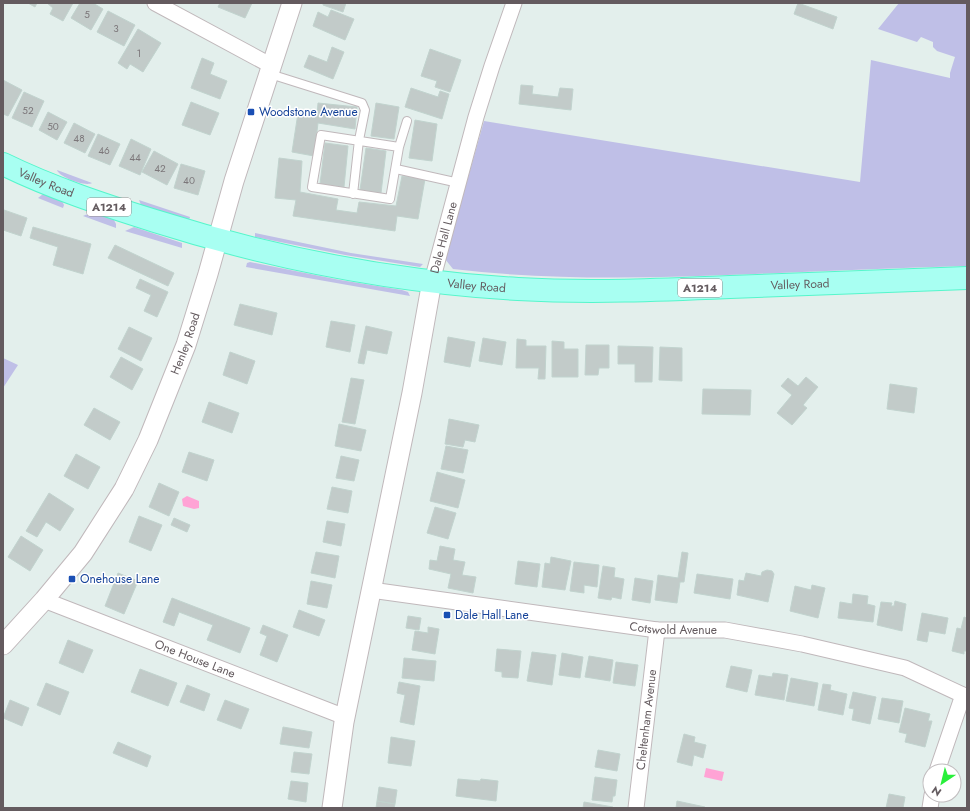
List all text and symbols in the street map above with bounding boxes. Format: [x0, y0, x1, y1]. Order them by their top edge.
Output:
house number: 5 [84, 7, 90, 22]
house number: 3 [113, 21, 119, 36]
house number: 1 [137, 46, 141, 61]
house number: 52 [22, 103, 34, 118]
place label: Woodstone Avenue [259, 103, 358, 121]
marker: Woodstone Avenue [246, 107, 256, 117]
house number: 50 [47, 119, 59, 134]
house number: 48 [73, 131, 85, 146]
house number: 46 [98, 143, 110, 158]
house number: 44 [129, 150, 141, 165]
house number: 42 [154, 161, 166, 176]
street label: Valley Road [15, 163, 77, 202]
house number: 40 [183, 173, 195, 188]
road number: A1214 [87, 198, 131, 216]
street label: Dale Hall Lane [425, 200, 462, 275]
street label: Valley Road [446, 274, 506, 297]
street label: Valley Road [770, 274, 830, 294]
road number: A1214 [678, 279, 722, 297]
street label: Henley Road [166, 310, 205, 377]
place label: Onehouse Lane [80, 570, 159, 588]
marker: Onehouse Lane [67, 574, 77, 584]
place label: Dale Hall Lane [455, 606, 529, 624]
marker: Dale Hall Lane [442, 610, 452, 620]
street label: Cotswold Avenue [628, 617, 717, 639]
street label: One House Lane [152, 635, 238, 683]
street label: Cheltenham Avenue [632, 668, 661, 771]
north arrow [922, 763, 962, 803]
text: N [928, 782, 944, 800]

